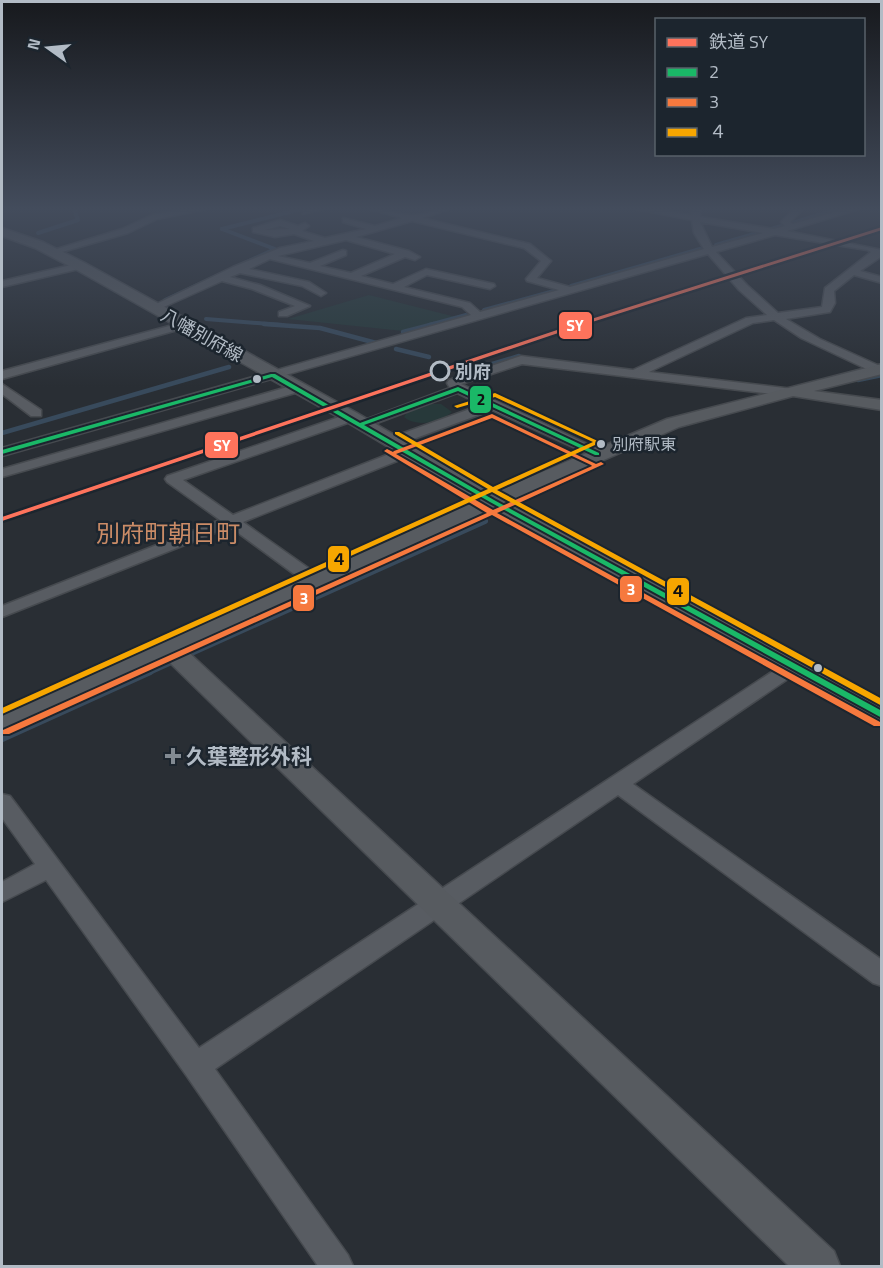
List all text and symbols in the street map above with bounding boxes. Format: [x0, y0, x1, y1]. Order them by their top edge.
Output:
north arrow [18, 18, 78, 78]
legend [655, 18, 865, 156]
text: 鉄道 SY [709, 28, 768, 55]
text: N [20, 36, 47, 53]
text: 2 [709, 58, 719, 85]
text: 3 [709, 88, 719, 115]
text: ４ [709, 118, 727, 145]
street label: 八幡別府線 [156, 301, 248, 369]
line badge: SY [558, 311, 593, 340]
text: SY [566, 313, 584, 337]
place label: 別府 [455, 358, 491, 385]
marker: 別府 [430, 361, 450, 381]
unlabelled marker [251, 373, 263, 385]
line badge: 2 [469, 385, 492, 414]
text: 2 [477, 387, 485, 411]
line badge: SY [204, 431, 239, 459]
place label: 別府駅東 [612, 432, 676, 456]
text: SY [213, 433, 231, 457]
marker: 別府駅東 [595, 438, 607, 450]
district label: 別府町朝日町 [96, 515, 240, 551]
line badge: ４ [327, 545, 350, 573]
text: ４ [331, 547, 347, 571]
line badge: 3 [619, 575, 643, 603]
text: 3 [627, 577, 635, 601]
line badge: ４ [666, 577, 690, 606]
text: ４ [670, 579, 686, 603]
line badge: 3 [292, 584, 315, 612]
text: 3 [300, 586, 308, 610]
unlabelled marker [812, 662, 824, 674]
place label: 久葉整形外科 [186, 740, 312, 772]
marker: 久葉整形外科 [164, 747, 182, 765]

